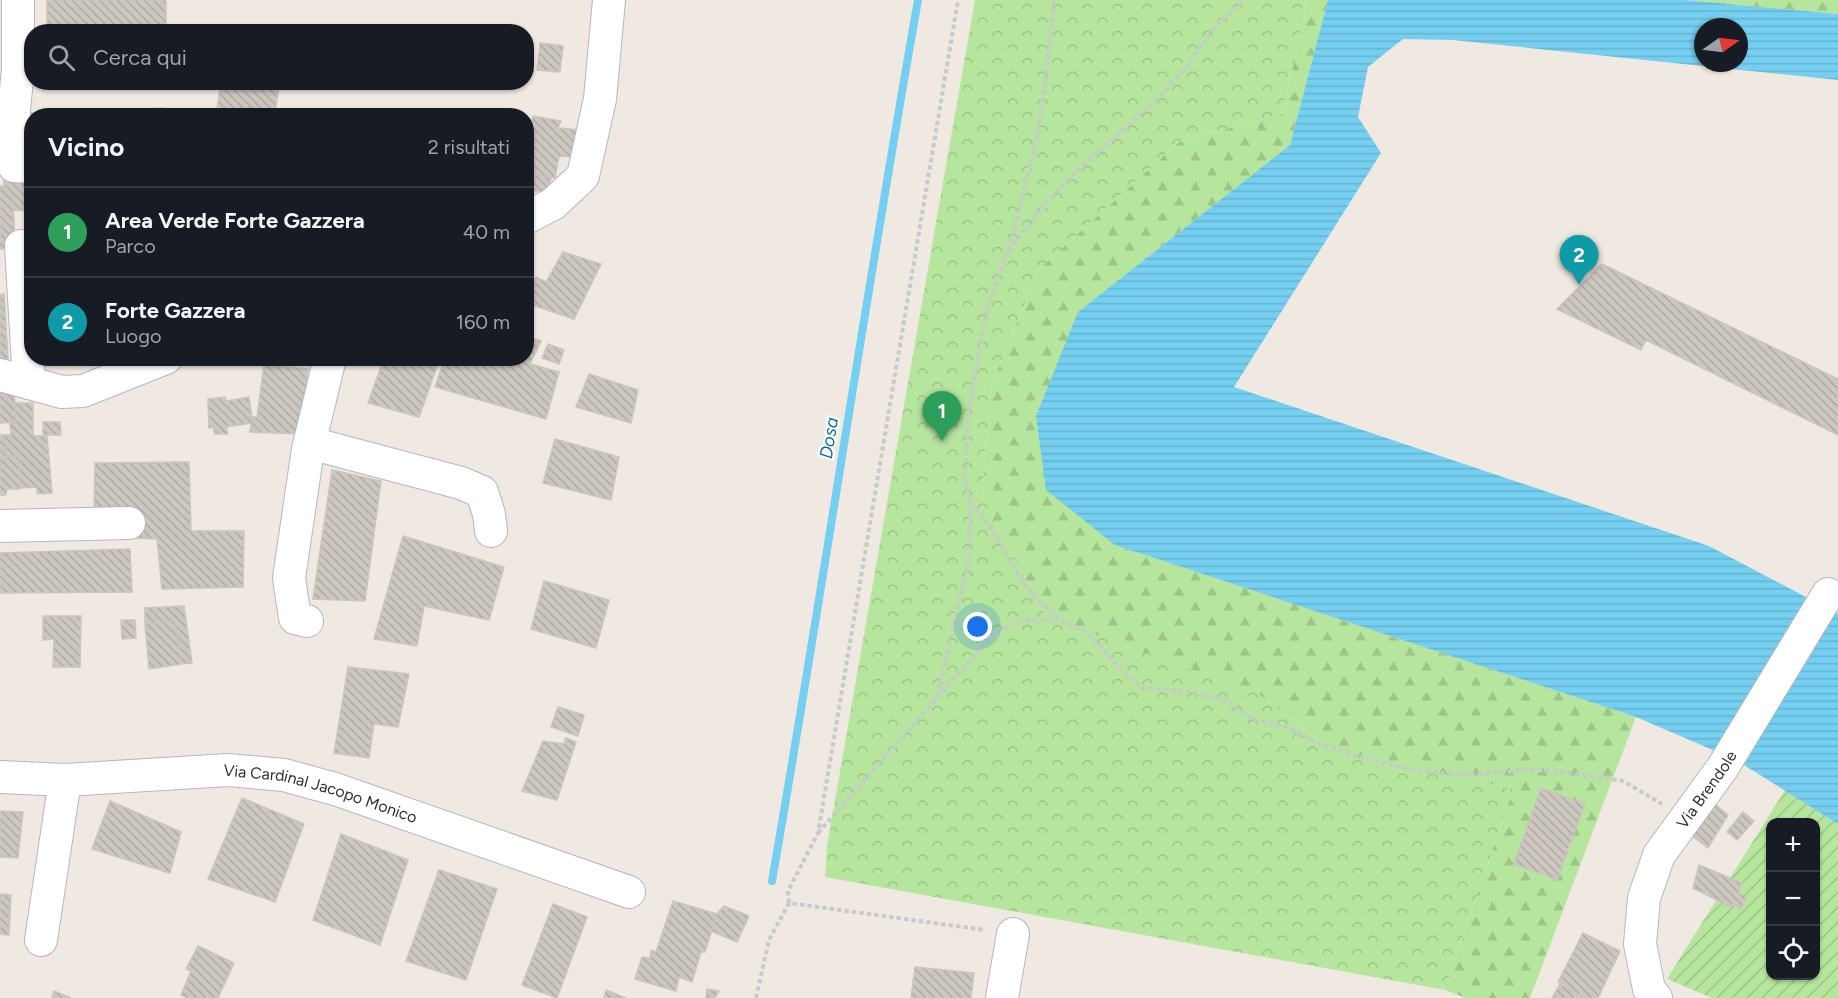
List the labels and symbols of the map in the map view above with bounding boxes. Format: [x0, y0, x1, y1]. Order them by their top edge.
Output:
north arrow [1694, 18, 1748, 72]
pin: 2 [1560, 236, 1598, 285]
pin: 1 [922, 392, 962, 441]
water label: Dosa [815, 415, 843, 460]
your location [963, 612, 992, 641]
street label: Via Brendole [1672, 747, 1740, 832]
street label: Via Cardinal Jacopo Monico [223, 760, 420, 827]

